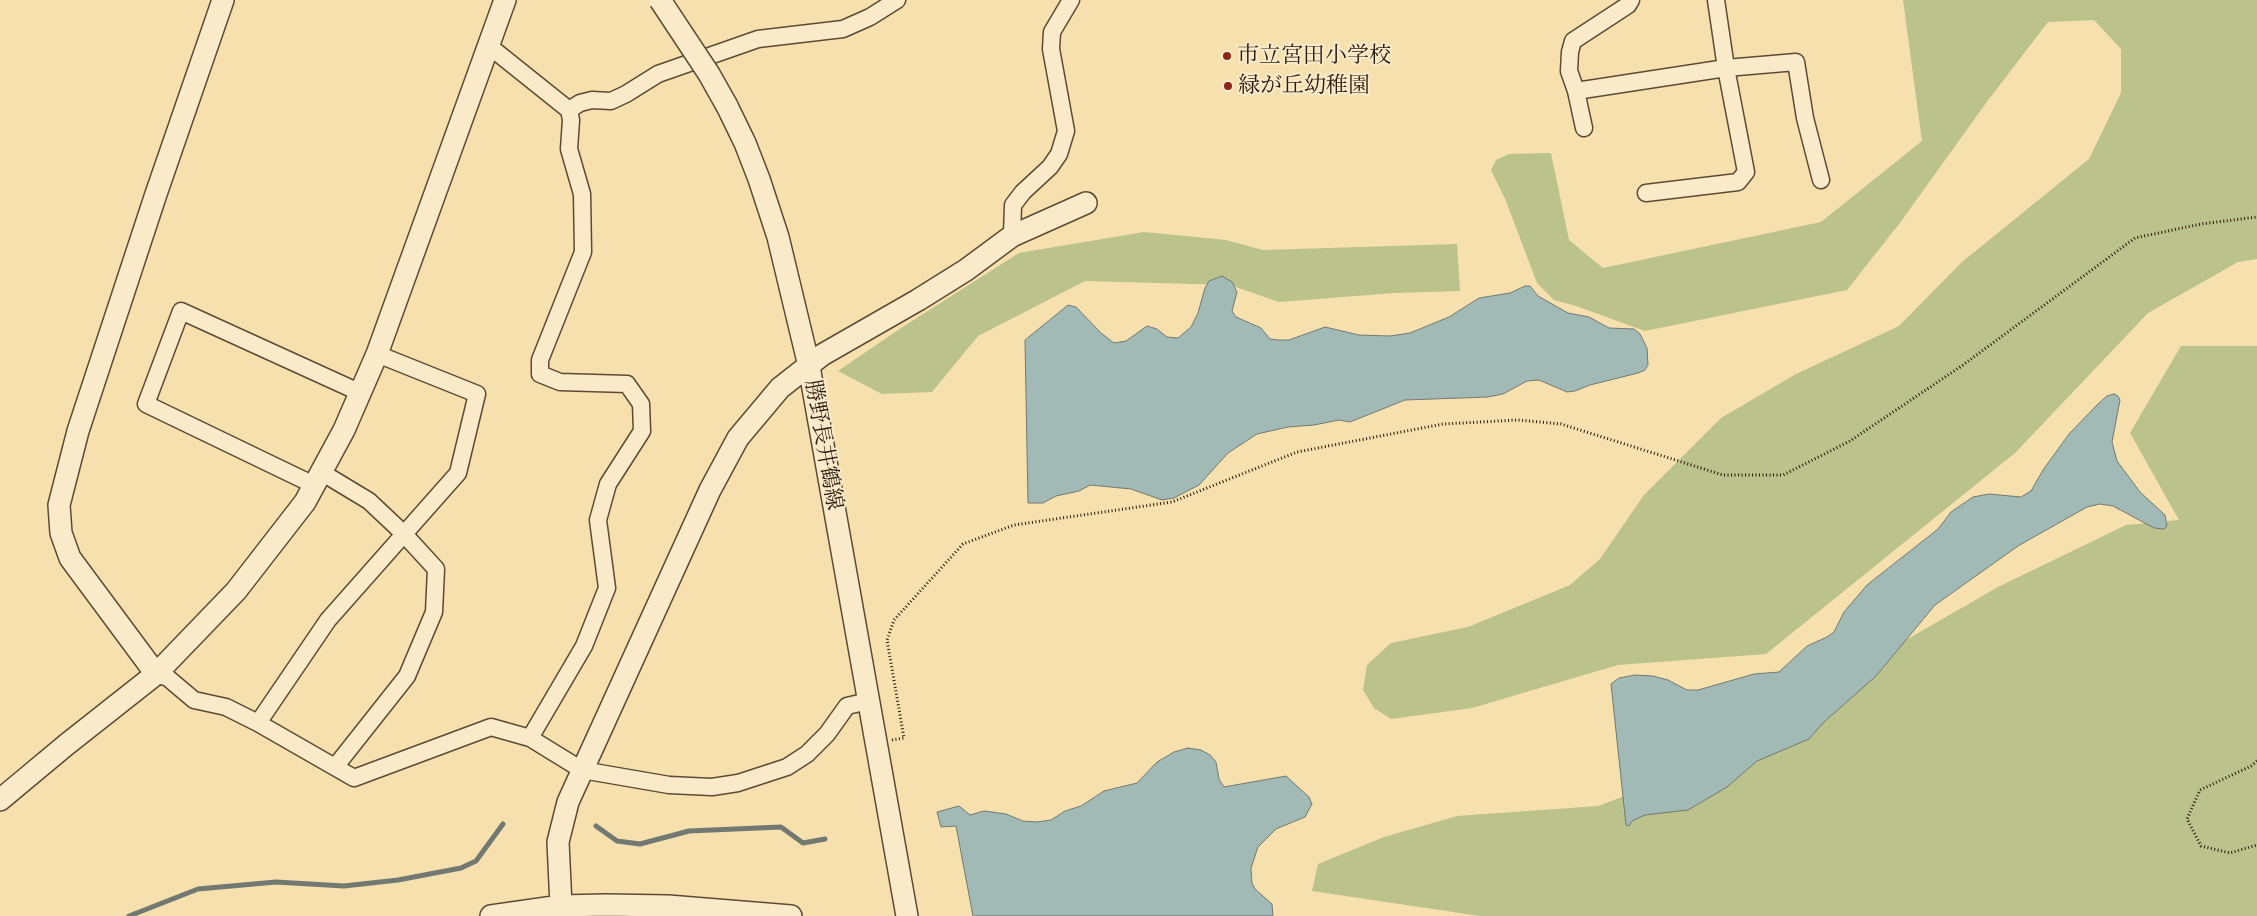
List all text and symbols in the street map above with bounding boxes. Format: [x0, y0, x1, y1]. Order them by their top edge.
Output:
place label: 市立宮田小学校 [1237, 43, 1391, 69]
marker: 市立宮田小学校 [1221, 50, 1233, 62]
place label: 緑が丘幼稚園 [1238, 73, 1370, 99]
marker: 緑が丘幼稚園 [1222, 80, 1234, 92]
street label: 勝野長井鶴線 [799, 378, 847, 512]

